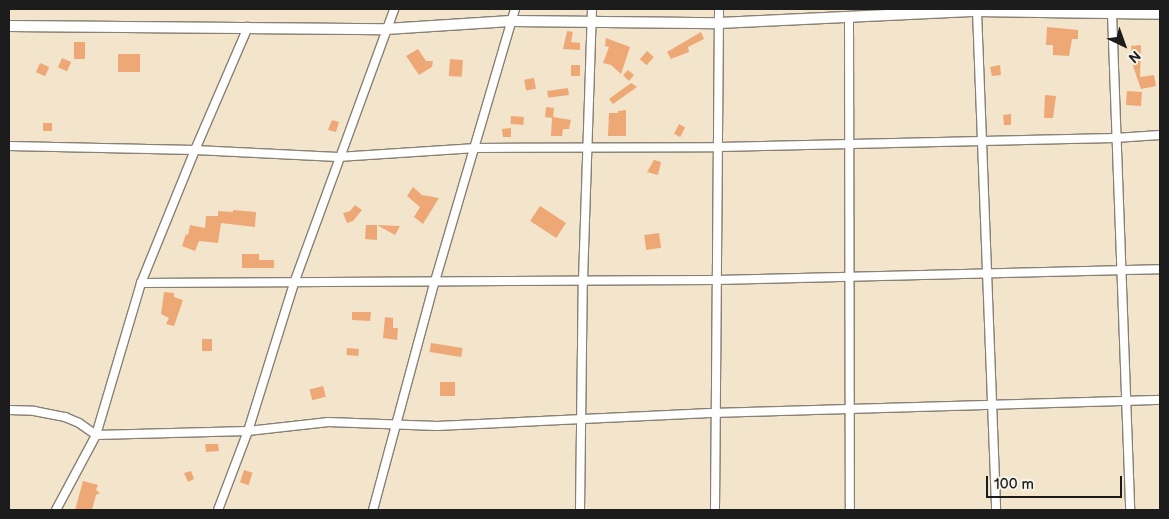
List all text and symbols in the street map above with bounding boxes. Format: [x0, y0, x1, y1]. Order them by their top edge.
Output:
north arrow [1099, 20, 1149, 70]
text: N [1125, 47, 1144, 66]
scale bar [989, 466, 1125, 498]
text: 100 m [994, 475, 1034, 494]

